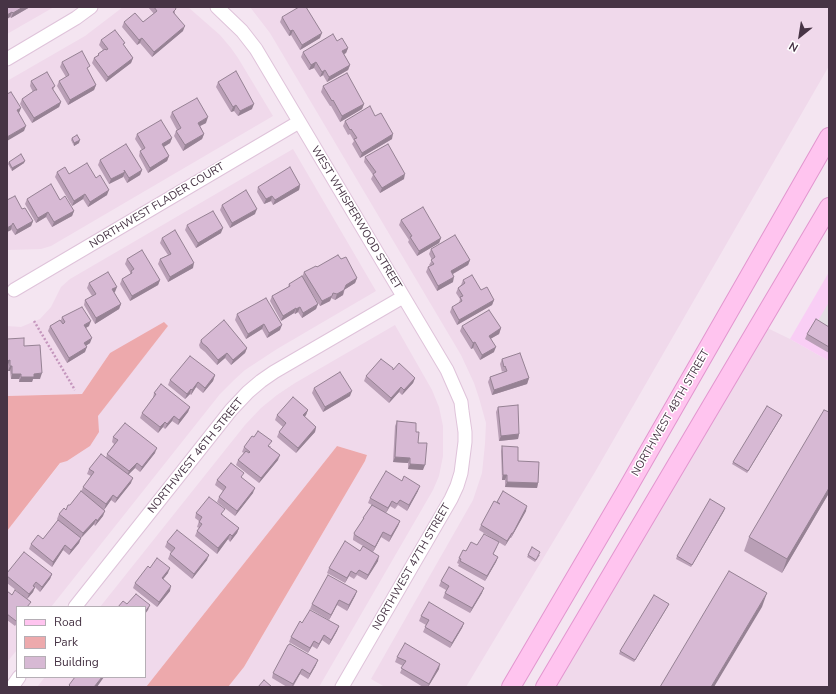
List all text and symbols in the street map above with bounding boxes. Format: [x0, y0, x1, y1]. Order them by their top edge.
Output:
north arrow [780, 16, 820, 56]
text: N [786, 38, 801, 55]
street label: WEST WHISPERWOOD STREET [308, 144, 404, 292]
street label: NORTHWEST FLADER COURT [87, 160, 227, 252]
street label: NORTHWEST 48TH STREET [629, 347, 713, 479]
street label: NORTHWEST 46TH STREET [146, 396, 246, 516]
street label: NORTHWEST 47TH STREET [370, 501, 454, 633]
legend [16, 606, 146, 678]
text: Road [54, 614, 82, 630]
text: Park [54, 634, 78, 650]
text: Building [54, 654, 99, 670]

